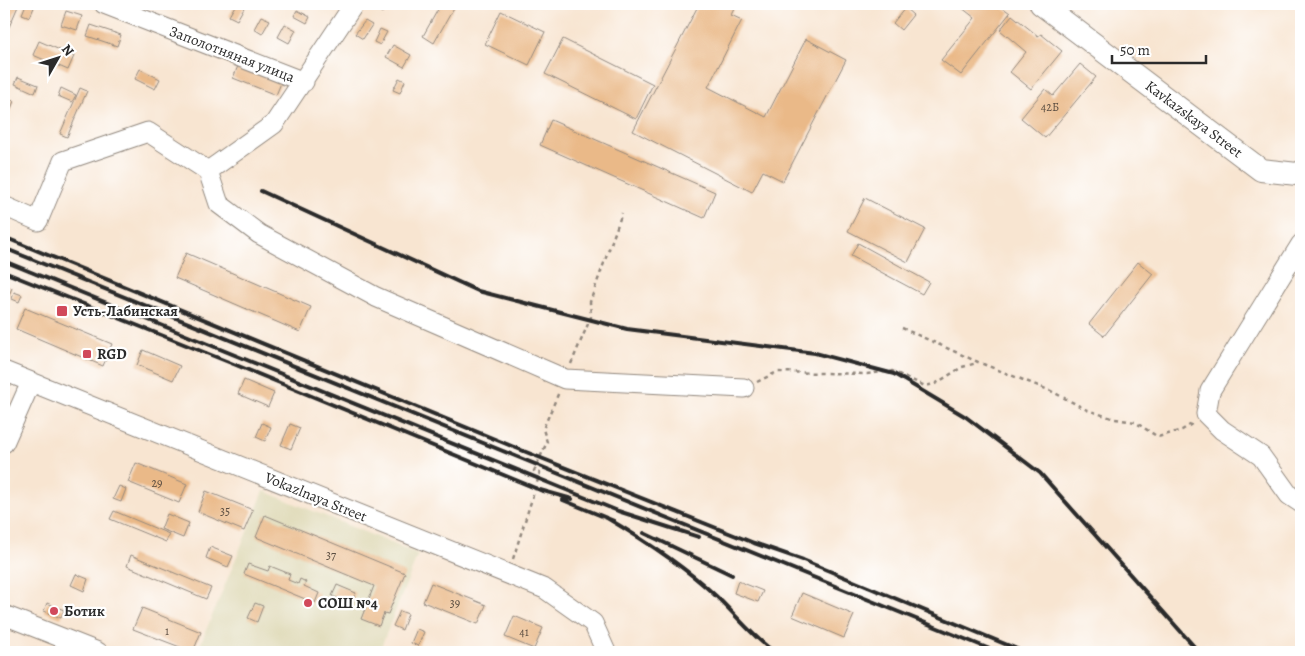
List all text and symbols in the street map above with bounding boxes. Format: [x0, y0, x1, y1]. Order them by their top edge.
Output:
street label: Заполотняная улица [166, 21, 298, 87]
north arrow [32, 32, 82, 82]
scale bar [1112, 32, 1206, 64]
text: N [57, 40, 78, 60]
text: 50 m [1120, 40, 1150, 60]
street label: Kavkazskaya Street [1141, 76, 1247, 162]
house number: 42Б [1041, 99, 1059, 115]
place label: Усть-Лабинская [73, 301, 178, 321]
marker: Усть-Лабинская [55, 304, 69, 318]
place label: RGD [97, 344, 127, 364]
marker: RGD [81, 348, 93, 360]
street label: Vokazlnaya Street [261, 467, 370, 527]
house number: 29 [151, 475, 163, 491]
house number: 35 [220, 503, 230, 519]
house number: 37 [326, 547, 337, 563]
place label: СОШ №4 [318, 593, 378, 613]
house number: 39 [450, 595, 460, 611]
marker: СОШ №4 [302, 597, 314, 609]
place label: Ботик [64, 601, 105, 621]
marker: Ботик [48, 605, 60, 617]
house number: 1 [165, 623, 169, 639]
house number: 41 [519, 624, 529, 640]

